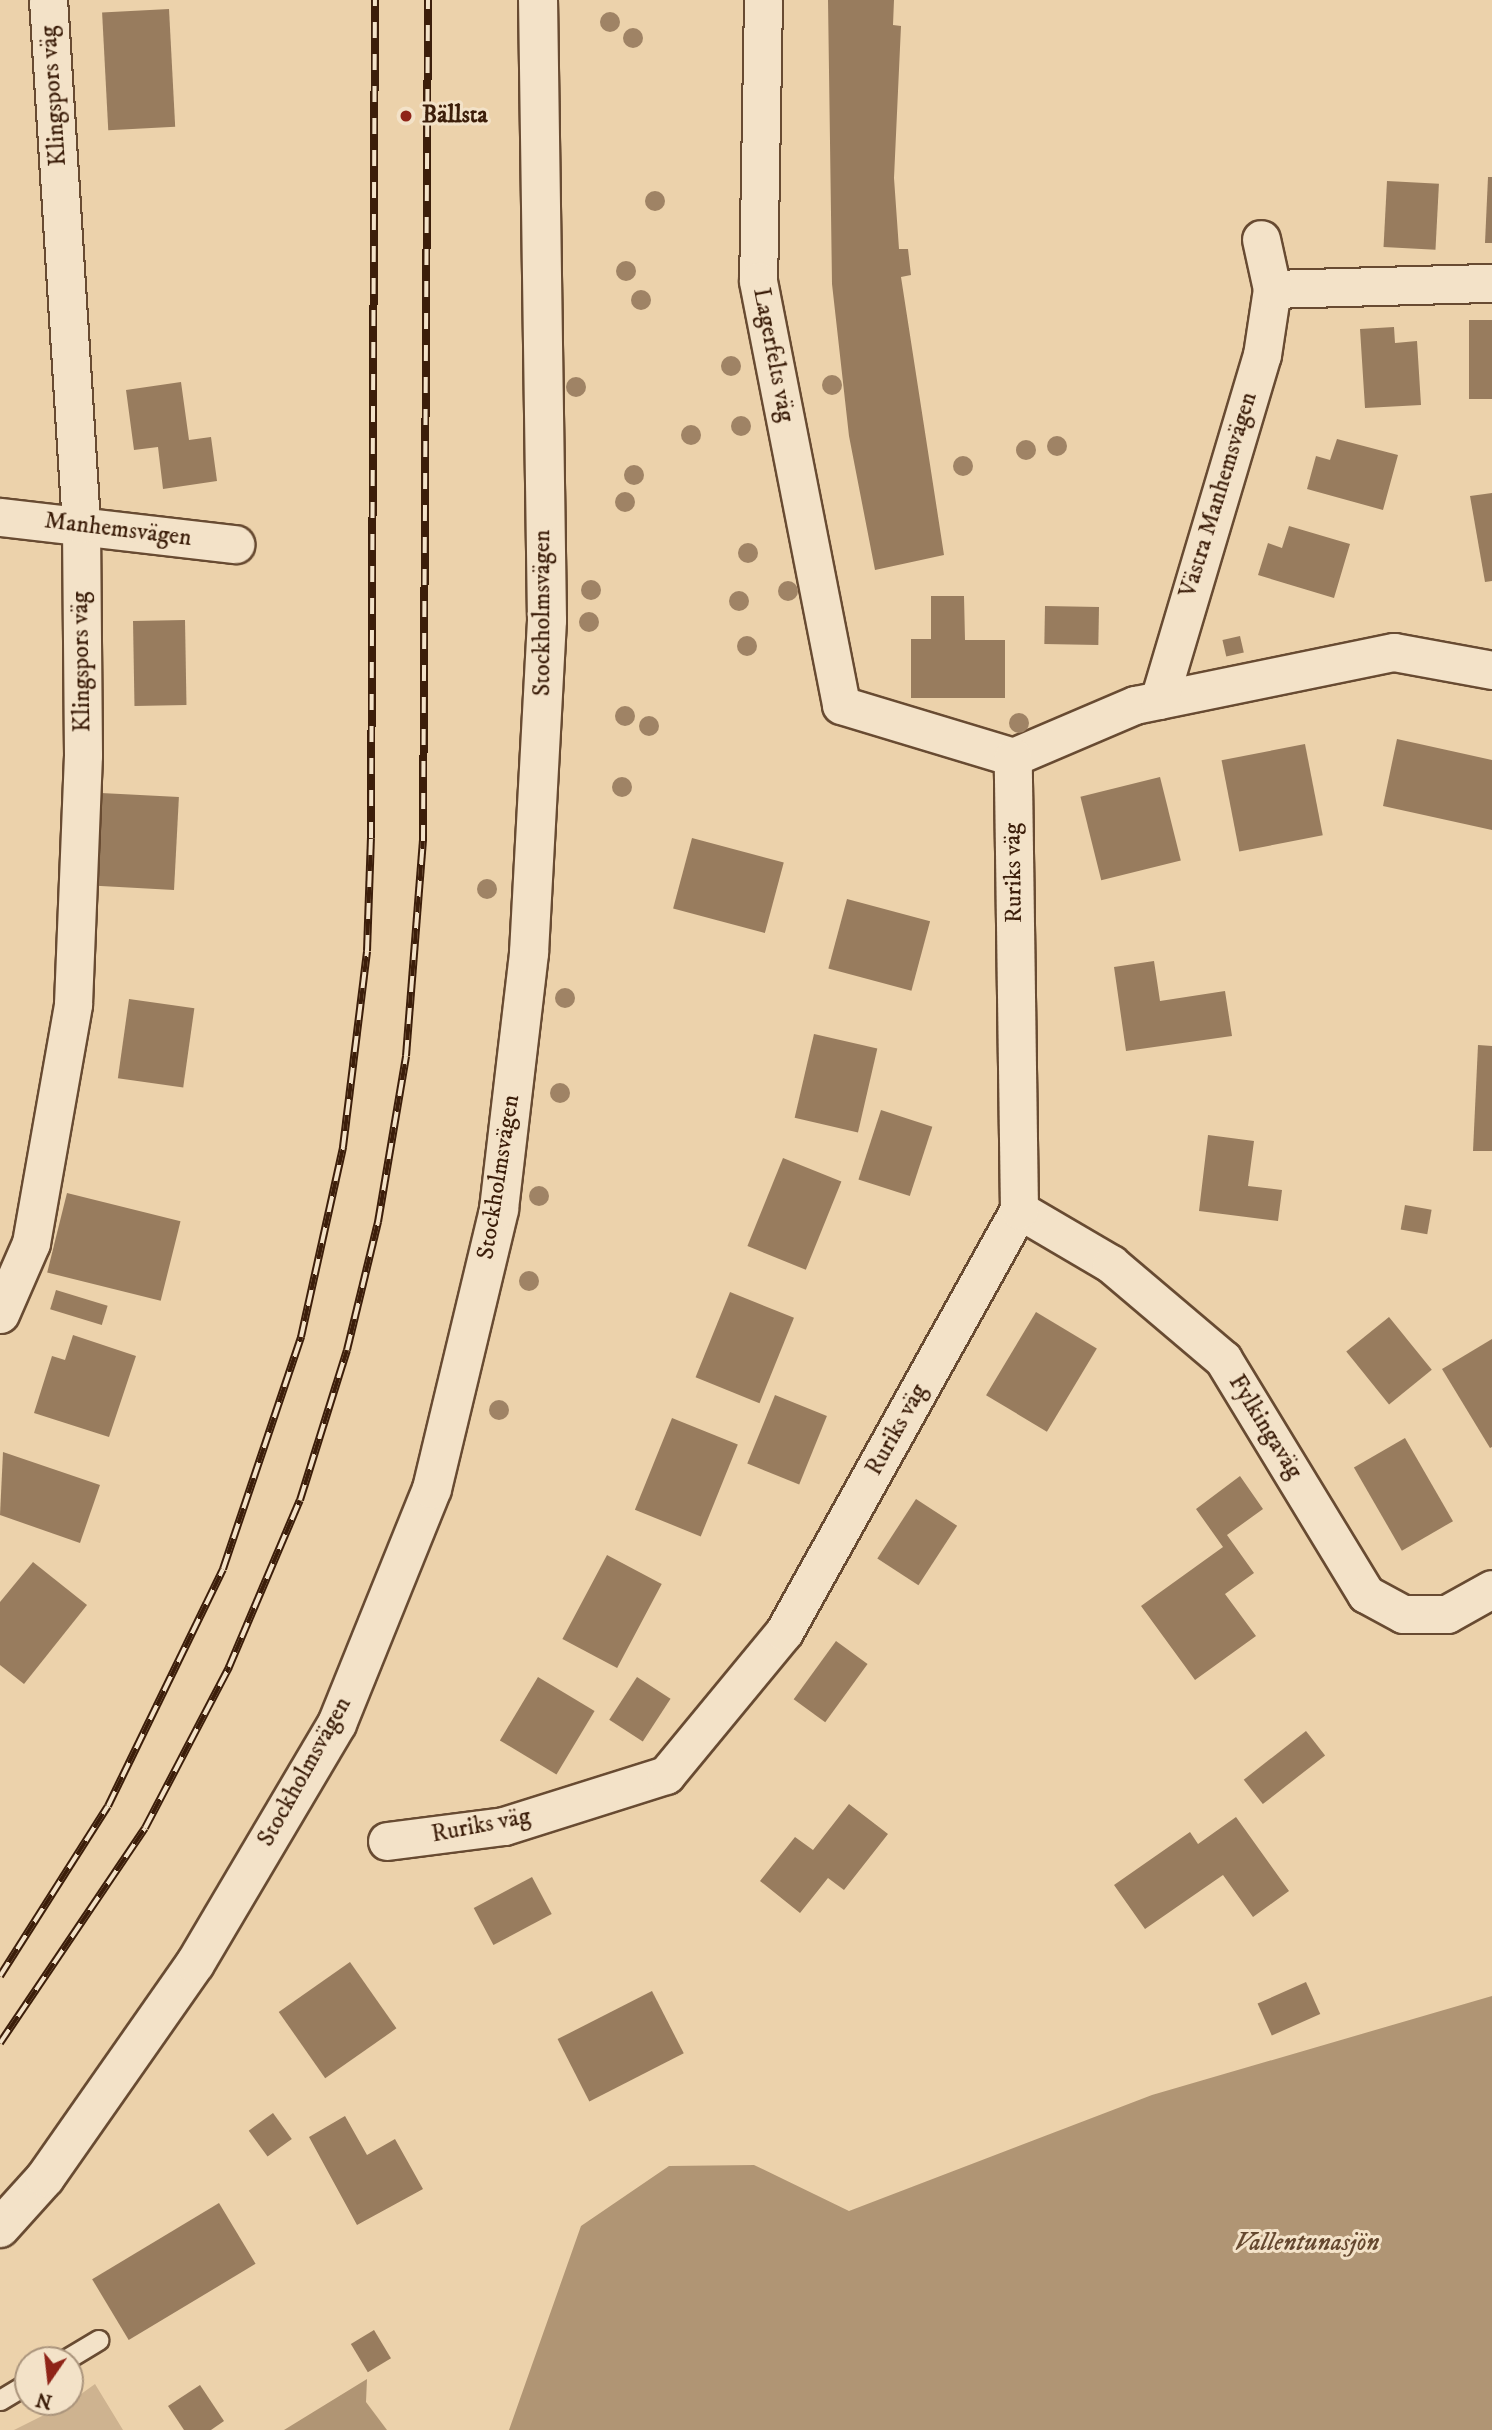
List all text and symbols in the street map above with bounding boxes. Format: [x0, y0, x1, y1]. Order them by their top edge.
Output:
street label: Klingspors väg [35, 25, 73, 167]
place label: Bällsta [422, 102, 488, 130]
marker: Bällsta [396, 106, 416, 126]
street label: Lagerfelts väg [746, 286, 800, 424]
street label: Västra Manhemsvägen [1174, 389, 1264, 601]
street label: Manhemsvägen [43, 507, 193, 553]
street label: Stockholmsvägen [529, 530, 557, 696]
street label: Klingspors väg [66, 591, 98, 733]
street label: Ruriks väg [999, 823, 1029, 923]
street label: Stockholmsvägen [472, 1093, 526, 1261]
street label: Fylkingaväg [1222, 1370, 1308, 1484]
street label: Ruriks väg [860, 1379, 934, 1481]
street label: Stockholmsvägen [252, 1692, 358, 1852]
street label: Ruriks väg [429, 1802, 533, 1850]
water label: Vallentunasjön [1234, 2227, 1380, 2259]
north arrow [14, 2346, 84, 2416]
text: N [34, 2387, 55, 2413]

